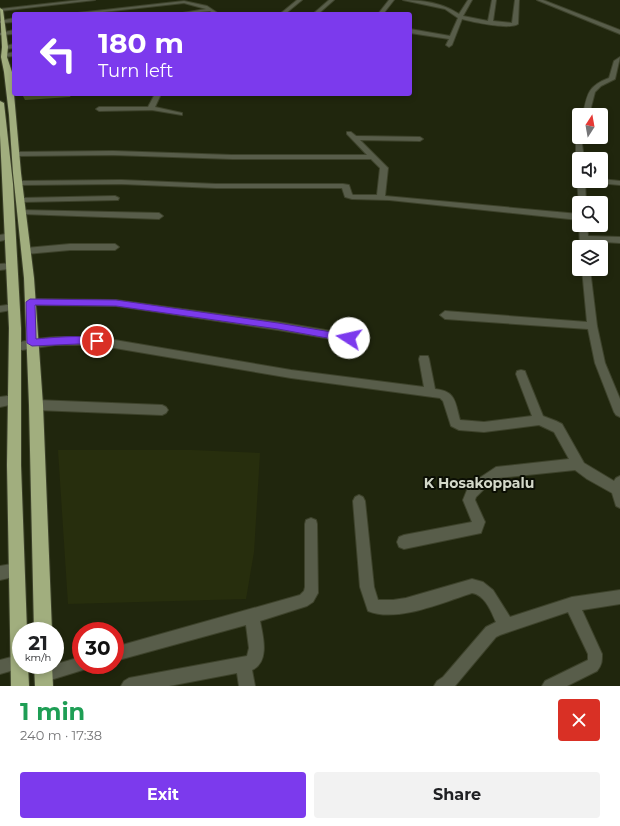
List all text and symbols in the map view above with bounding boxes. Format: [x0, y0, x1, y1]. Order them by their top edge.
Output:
text: 180 m [98, 26, 184, 60]
icon: left [32, 28, 84, 80]
text: Turn left [98, 60, 173, 82]
north arrow [572, 108, 608, 144]
map controls [572, 108, 608, 276]
button: sound [572, 152, 608, 188]
button: search [572, 196, 608, 232]
button: layers [572, 240, 608, 276]
position arrow [328, 317, 370, 359]
pin [80, 324, 114, 358]
icon: arrive [86, 330, 108, 352]
district label: K Hosakoppalu [424, 474, 534, 492]
speed limit sign: 30 [72, 622, 124, 674]
text: 21 [28, 631, 48, 655]
text: km/h [25, 651, 51, 664]
text: 1 min [20, 697, 85, 726]
button: close [558, 699, 600, 741]
text: 240 m · 17:38 [20, 727, 102, 743]
button: Exit [20, 772, 306, 818]
button: Share [314, 772, 600, 818]

